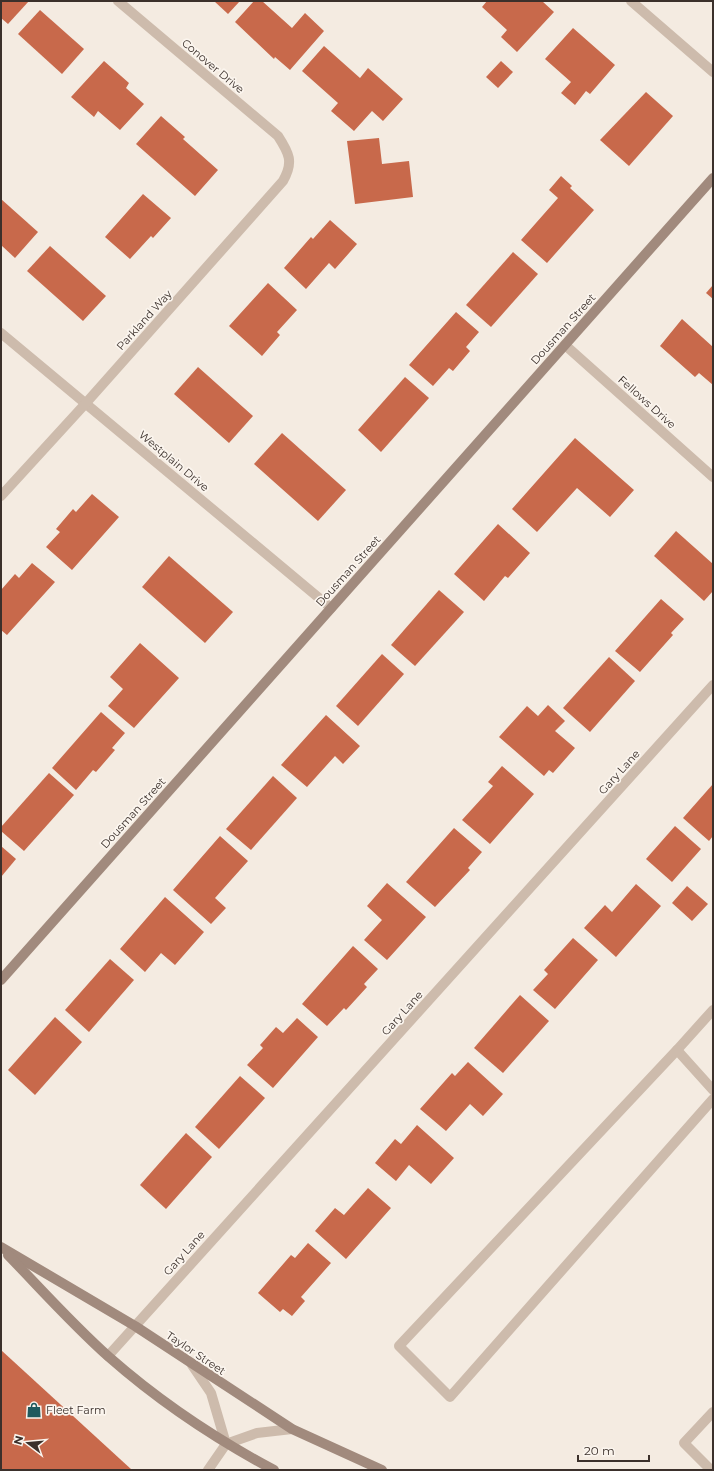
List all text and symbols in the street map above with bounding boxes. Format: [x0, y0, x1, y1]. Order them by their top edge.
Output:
street label: Conover Drive [179, 36, 247, 96]
street label: Parkland Way [113, 287, 175, 353]
street label: Dousman Street [528, 290, 599, 367]
street label: Fellows Drive [615, 372, 679, 432]
street label: Westplain Drive [136, 428, 212, 495]
street label: Dousman Street [313, 532, 384, 609]
street label: Gary Lane [595, 747, 643, 797]
street label: Dousman Street [98, 774, 169, 851]
street label: Gary Lane [378, 988, 426, 1038]
street label: Gary Lane [160, 1228, 208, 1278]
street label: Taylor Street [164, 1328, 229, 1378]
shop icon: Fleet Farm [25, 1401, 43, 1419]
place label: Fleet Farm [46, 1403, 106, 1417]
north arrow [8, 1423, 48, 1463]
text: N [10, 1434, 26, 1446]
scale bar [578, 1437, 649, 1463]
text: 20 m [584, 1443, 615, 1458]

